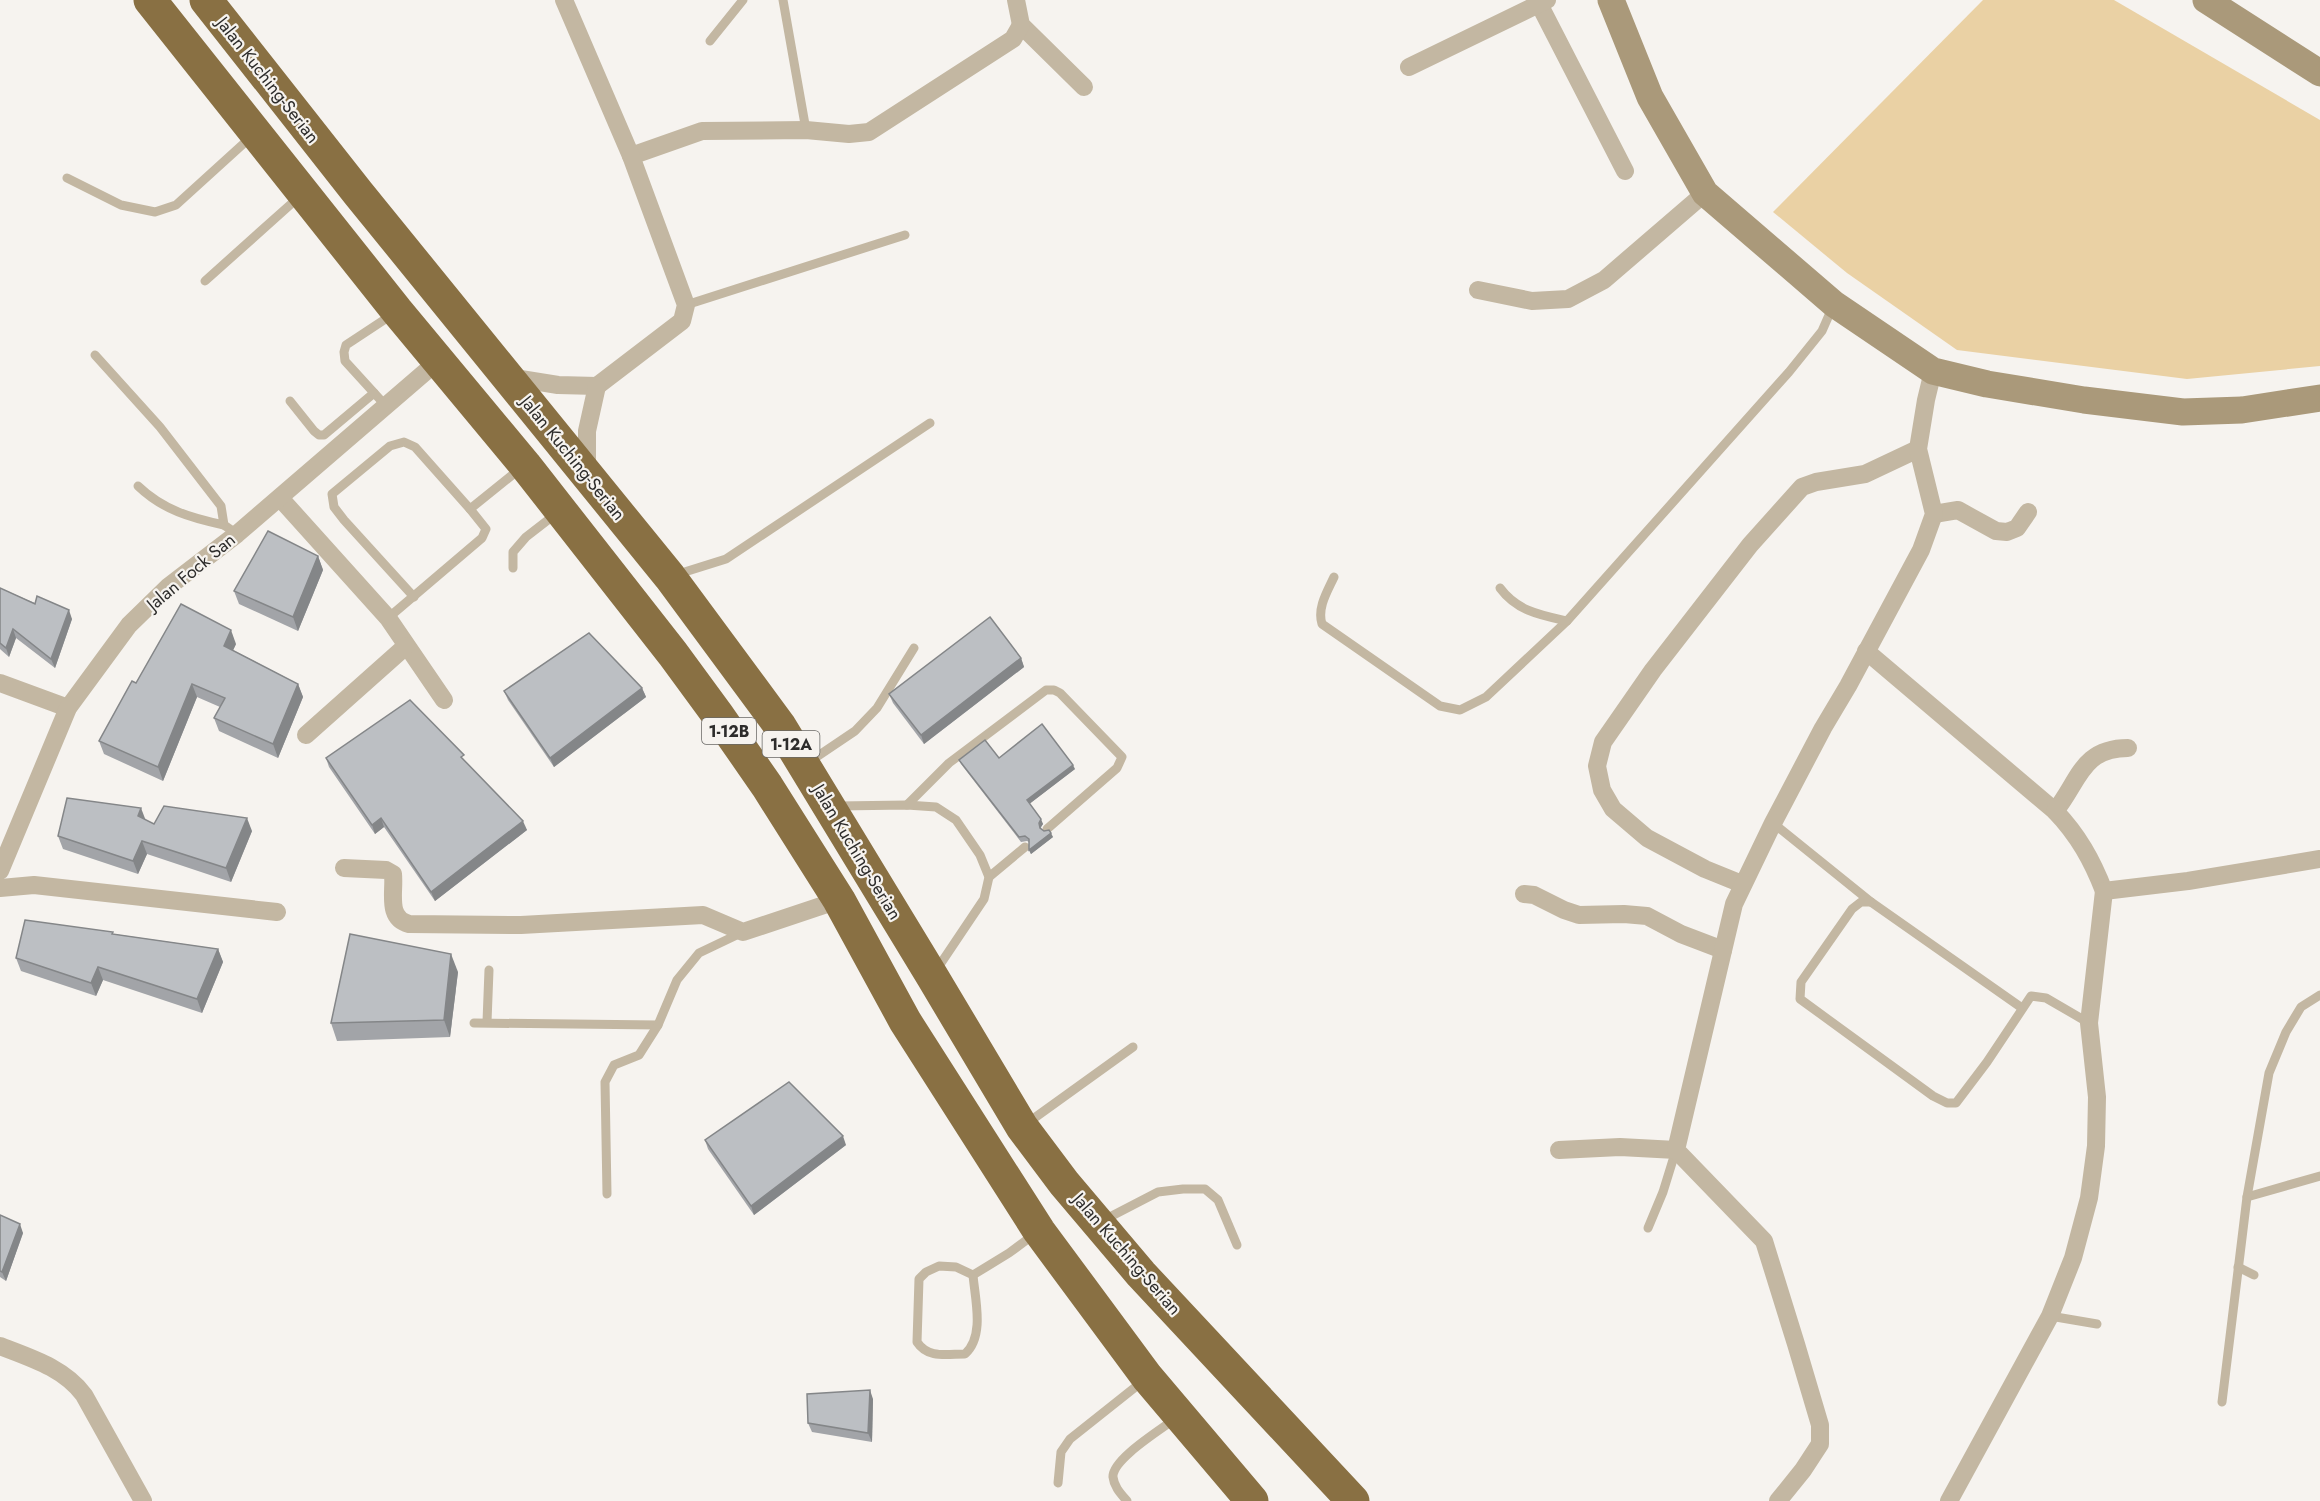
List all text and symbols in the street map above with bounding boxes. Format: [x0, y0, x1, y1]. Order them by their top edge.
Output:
street label: Jalan Kuching-Serian [209, 10, 326, 149]
street label: Jalan Kuching-Serian [513, 388, 632, 526]
street label: Jalan Fock San [139, 527, 241, 618]
road number: 1-12B [702, 718, 756, 744]
road number: 1-12A [762, 731, 820, 757]
street label: Jalan Kuching-Serian [805, 778, 908, 925]
street label: Jalan Kuching-Serian [1065, 1186, 1187, 1321]

